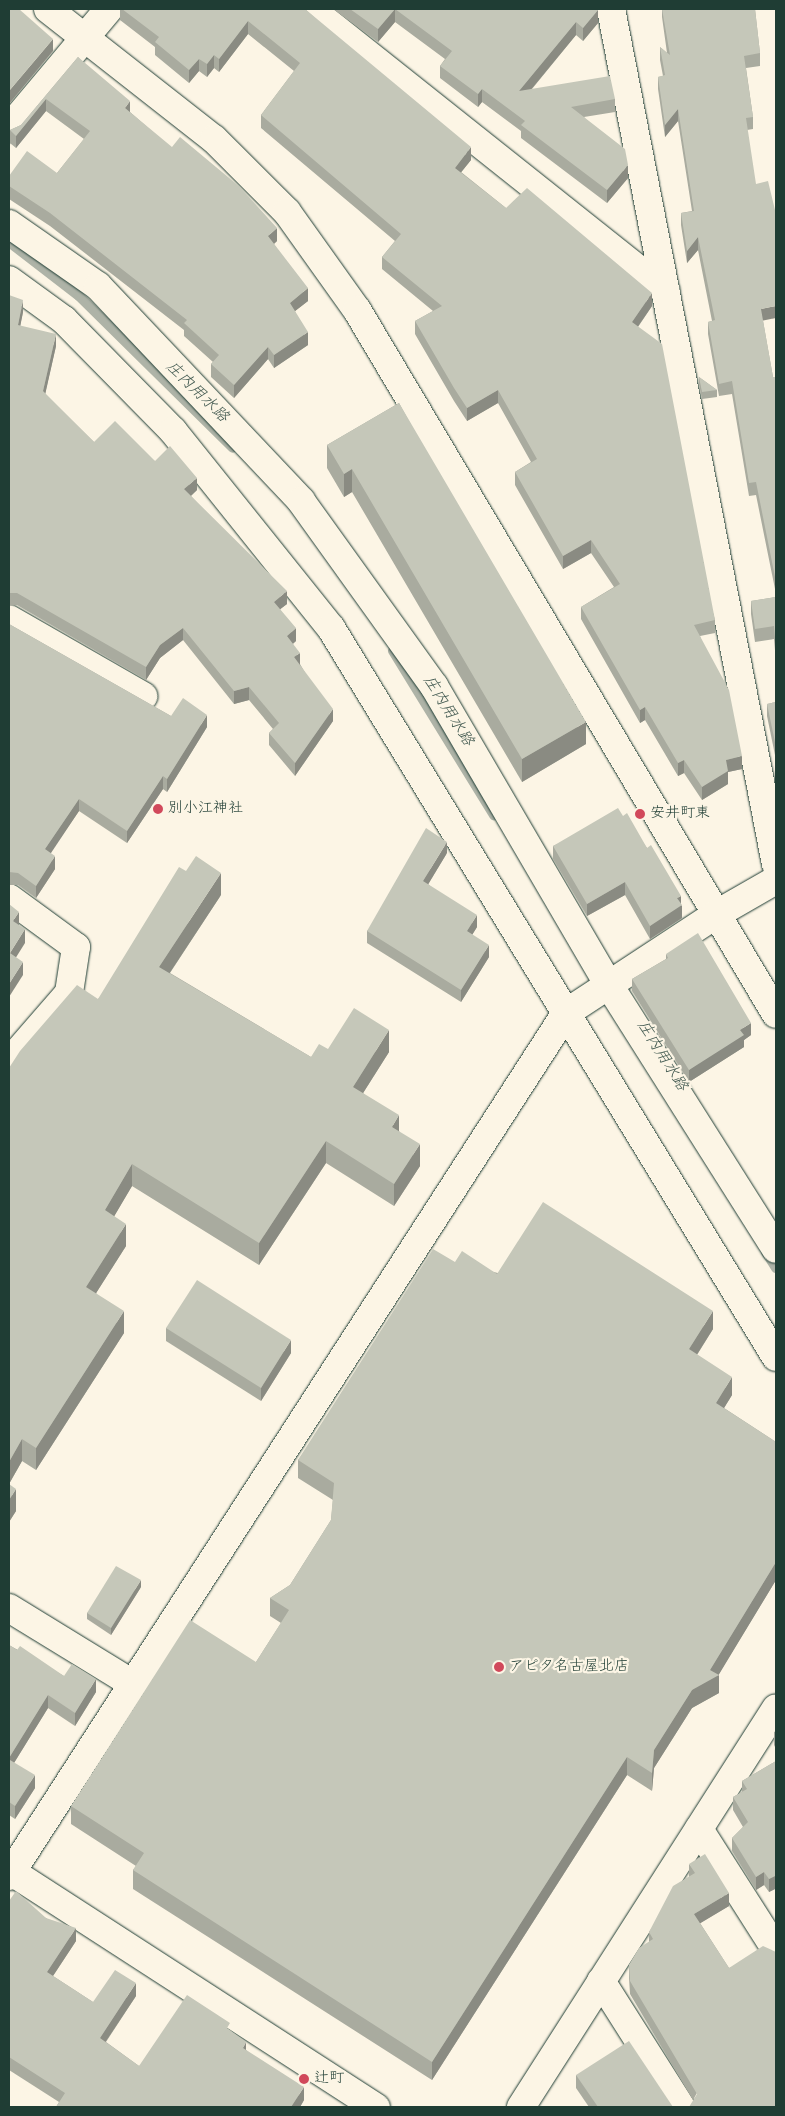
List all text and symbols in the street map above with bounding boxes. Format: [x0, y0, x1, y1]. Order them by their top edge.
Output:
water label: 庄内用水路 [162, 357, 232, 427]
water label: 庄内用水路 [419, 672, 477, 750]
place label: 別小江神社 [168, 800, 243, 818]
marker: 別小江神社 [152, 803, 164, 815]
place label: 安井町東 [650, 805, 710, 823]
marker: 安井町東 [634, 808, 646, 820]
water label: 庄内用水路 [633, 1017, 691, 1095]
place label: アピタ名古屋北店 [509, 1658, 629, 1676]
marker: アピタ名古屋北店 [493, 1661, 505, 1673]
place label: 辻町 [314, 2070, 344, 2088]
marker: 辻町 [298, 2073, 310, 2085]

